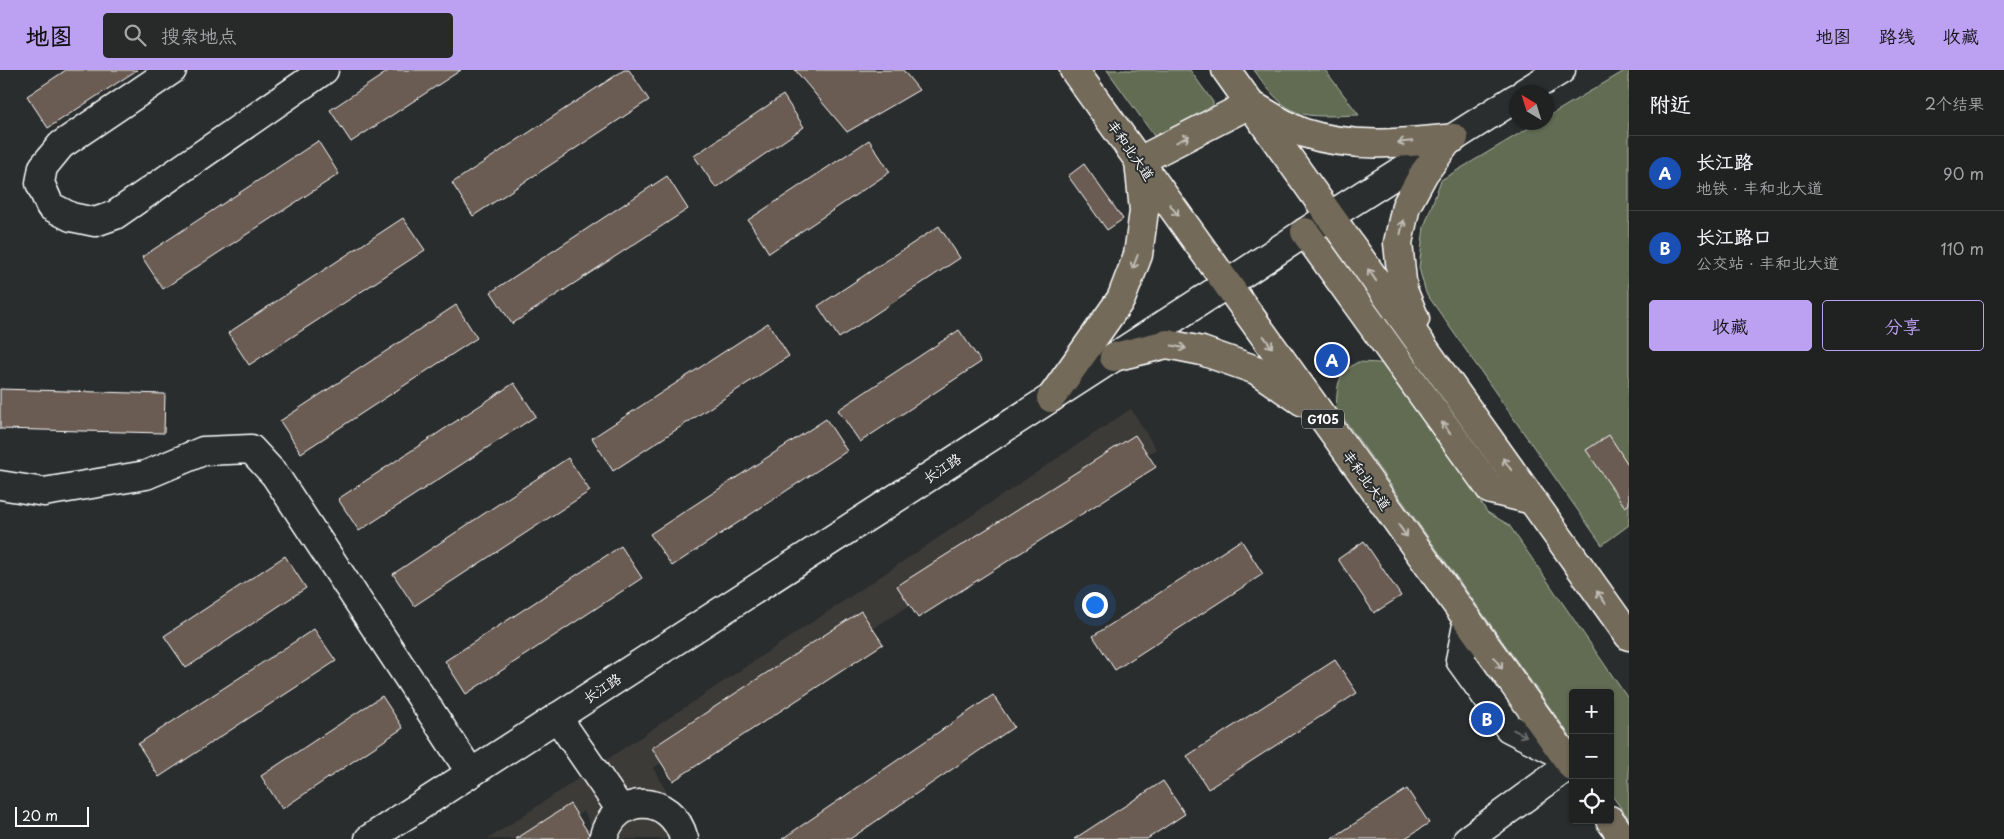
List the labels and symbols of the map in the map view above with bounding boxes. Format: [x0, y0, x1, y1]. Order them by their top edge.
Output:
north arrow [1509, 85, 1554, 130]
street label: 丰和北大道 [1102, 115, 1160, 185]
one-way arrow [1175, 134, 1190, 144]
one-way arrow [1398, 138, 1414, 147]
one-way arrow [1169, 202, 1179, 216]
one-way arrow [1398, 220, 1407, 236]
one-way arrow [1130, 254, 1139, 269]
one-way arrow [1367, 268, 1377, 282]
one-way arrow [1263, 335, 1273, 349]
pin: A [1316, 341, 1348, 379]
one-way arrow [1171, 342, 1187, 352]
road number: G105 [1302, 409, 1344, 428]
one-way arrow [1441, 421, 1451, 435]
street label: 丰和北大道 [1338, 446, 1396, 514]
street label: 长江路 [919, 448, 965, 488]
one-way arrow [1502, 457, 1512, 471]
one-way arrow [1398, 524, 1409, 537]
one-way arrow [1596, 590, 1606, 604]
your location [1082, 592, 1108, 618]
one-way arrow [1493, 656, 1503, 670]
street label: 长江路 [579, 668, 625, 708]
pin: B [1471, 700, 1503, 738]
one-way arrow [1512, 729, 1527, 738]
scale bar [15, 804, 89, 827]

